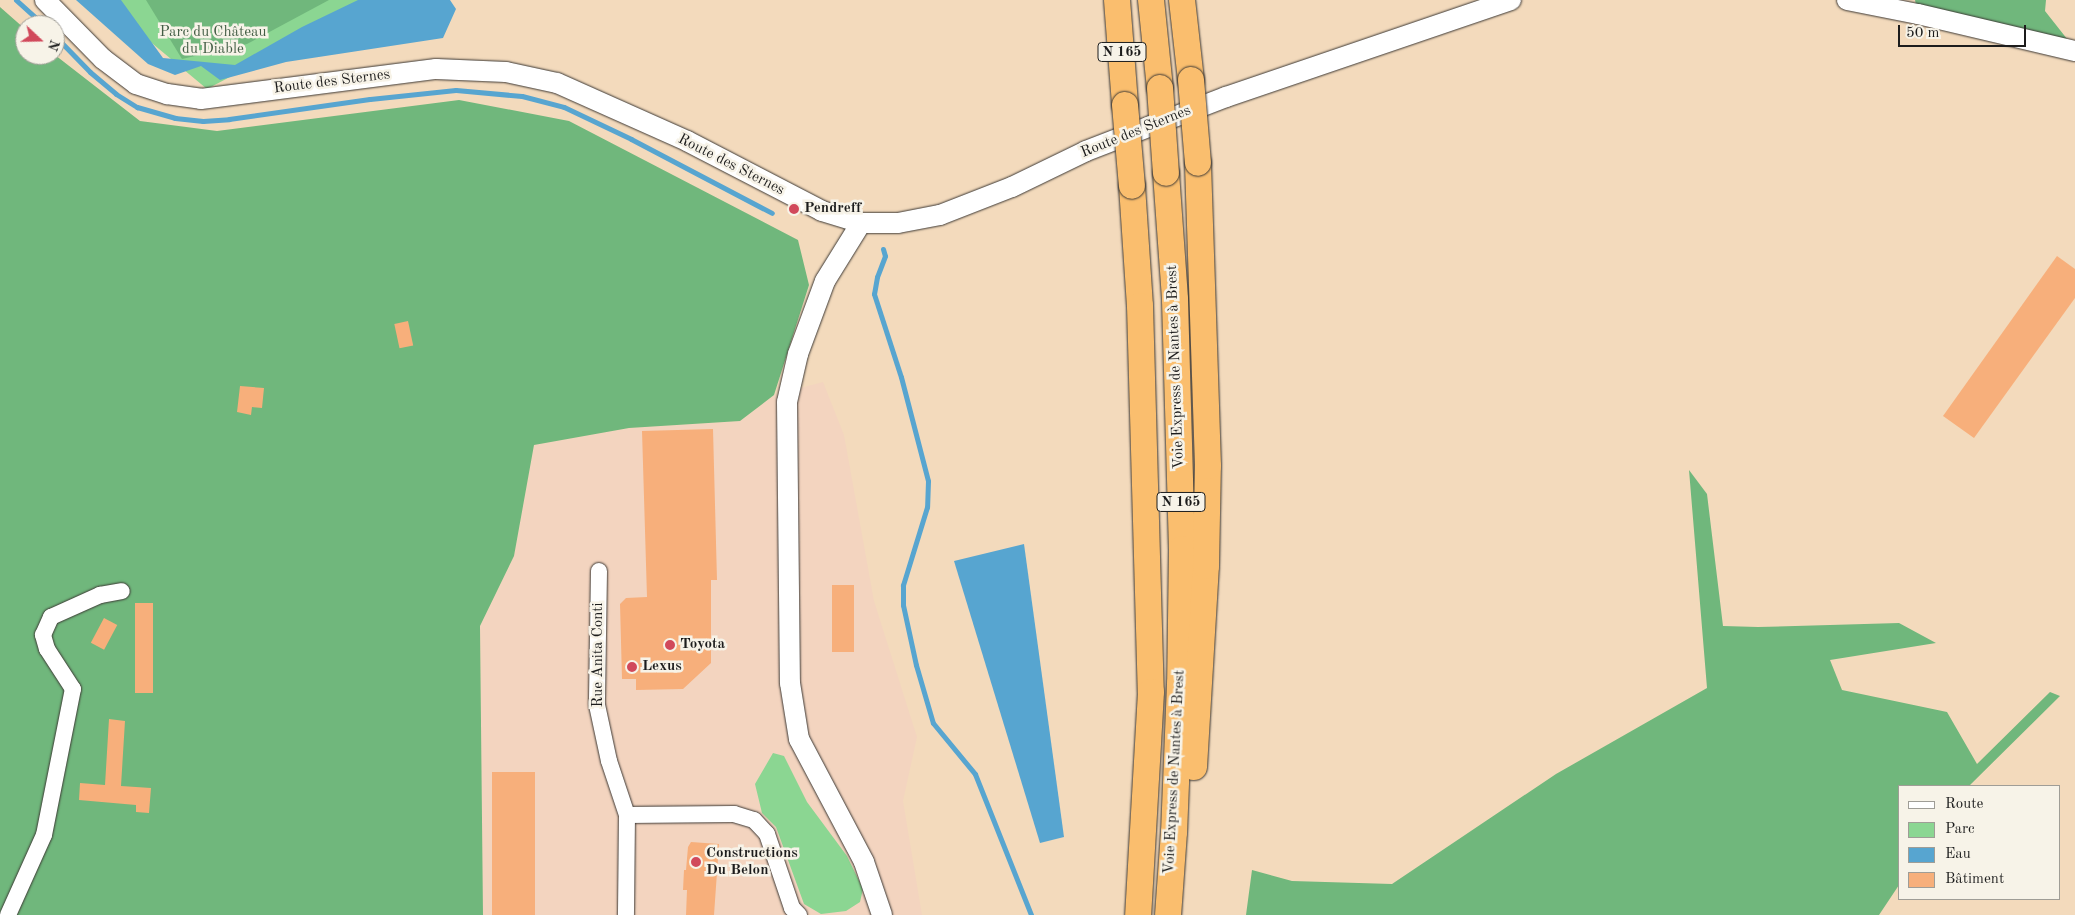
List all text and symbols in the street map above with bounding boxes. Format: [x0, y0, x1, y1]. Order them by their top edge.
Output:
north arrow [15, 15, 65, 65]
scale bar [1900, 15, 2028, 47]
park label: Parc du Château du Diable [159, 23, 267, 58]
text: 50 m [1906, 26, 1940, 41]
text: N [45, 38, 62, 53]
road number: N 165 [1097, 41, 1147, 64]
street label: Route des Sternes [273, 66, 391, 98]
street label: Route des Sternes [1078, 102, 1194, 162]
street label: Route des Sternes [675, 130, 787, 200]
place label: Pendreff [804, 200, 861, 218]
marker: Pendreff [788, 203, 800, 215]
street label: Voie Express de Nantes à Brest [1163, 264, 1189, 470]
road number: N 165 [1156, 491, 1206, 514]
street label: Rue Anita Conti [590, 602, 608, 708]
place label: Toyota [680, 636, 725, 654]
marker: Toyota [664, 639, 676, 651]
place label: Lexus [642, 658, 682, 676]
marker: Lexus [626, 661, 638, 673]
street label: Voie Express de Nantes à Brest [1161, 669, 1189, 875]
legend [1898, 785, 2060, 900]
text: Route [1945, 797, 1983, 812]
text: Parc [1945, 822, 1975, 837]
place label: Constructions Du Belon [706, 844, 798, 879]
text: Eau [1945, 847, 1971, 862]
marker: Constructions Du Belon [690, 856, 702, 868]
text: Bâtiment [1945, 872, 2004, 887]

